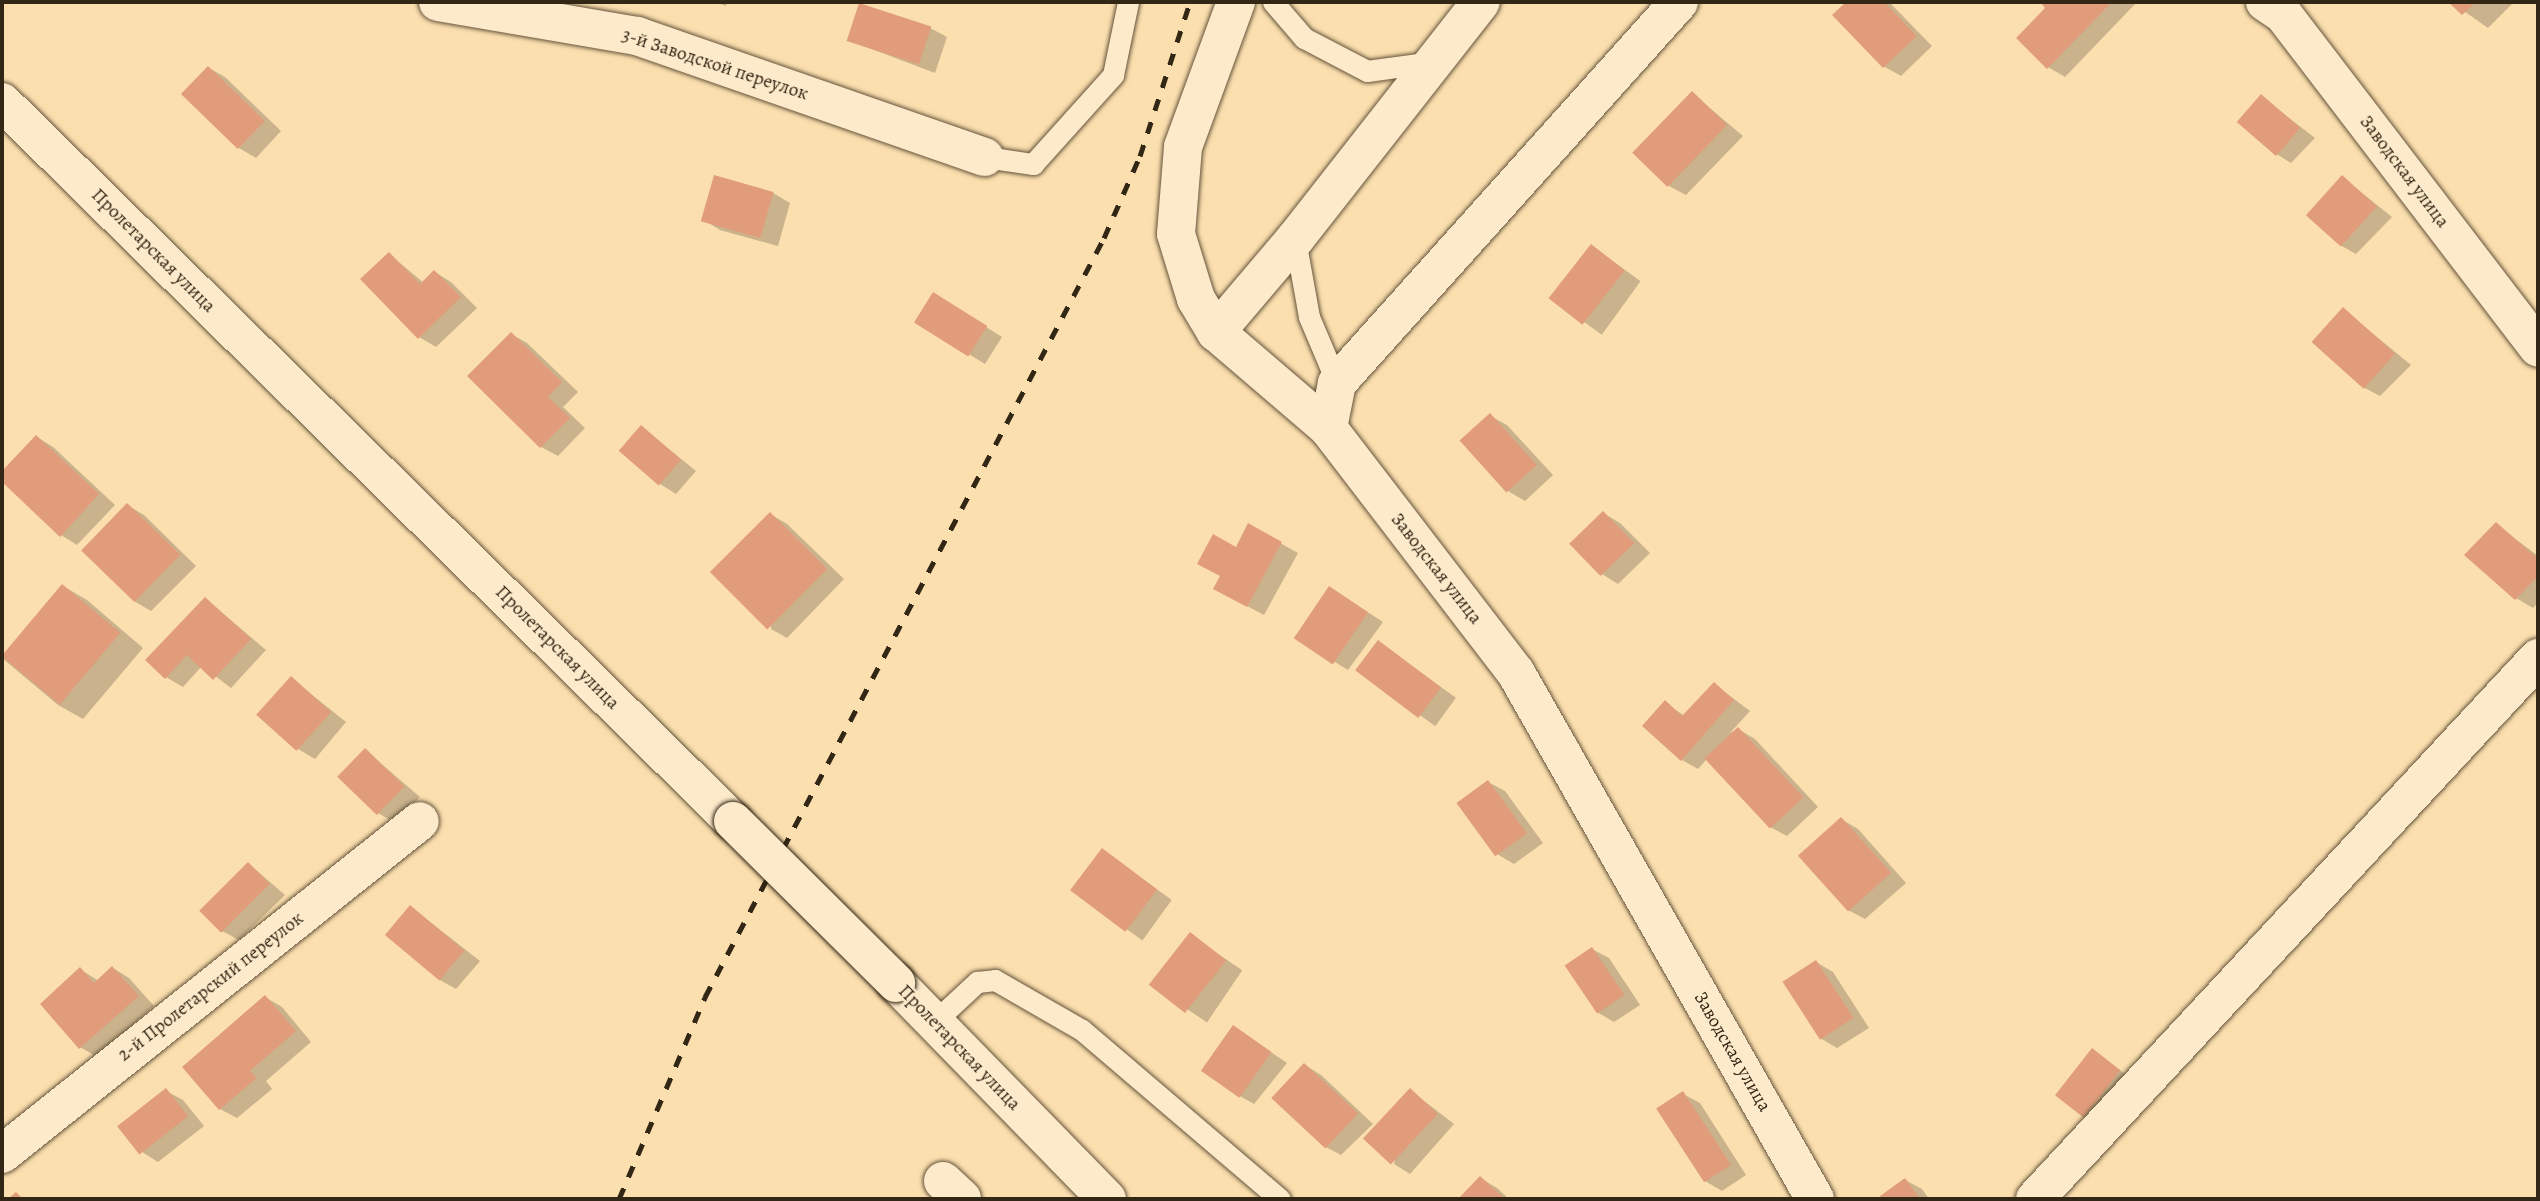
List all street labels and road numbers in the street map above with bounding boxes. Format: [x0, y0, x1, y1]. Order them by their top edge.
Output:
street label: 3-й Заводской переулок [619, 24, 811, 106]
street label: Заводская улица [2354, 111, 2454, 233]
street label: Пролетарская улица [86, 184, 220, 318]
street label: Заводская улица [1386, 509, 1486, 629]
street label: Пролетарская улица [490, 581, 624, 715]
street label: 2-й Пролетарский переулок [114, 907, 308, 1067]
street label: Пролетарская улица [893, 980, 1025, 1116]
street label: Заводская улица [1688, 988, 1776, 1116]

